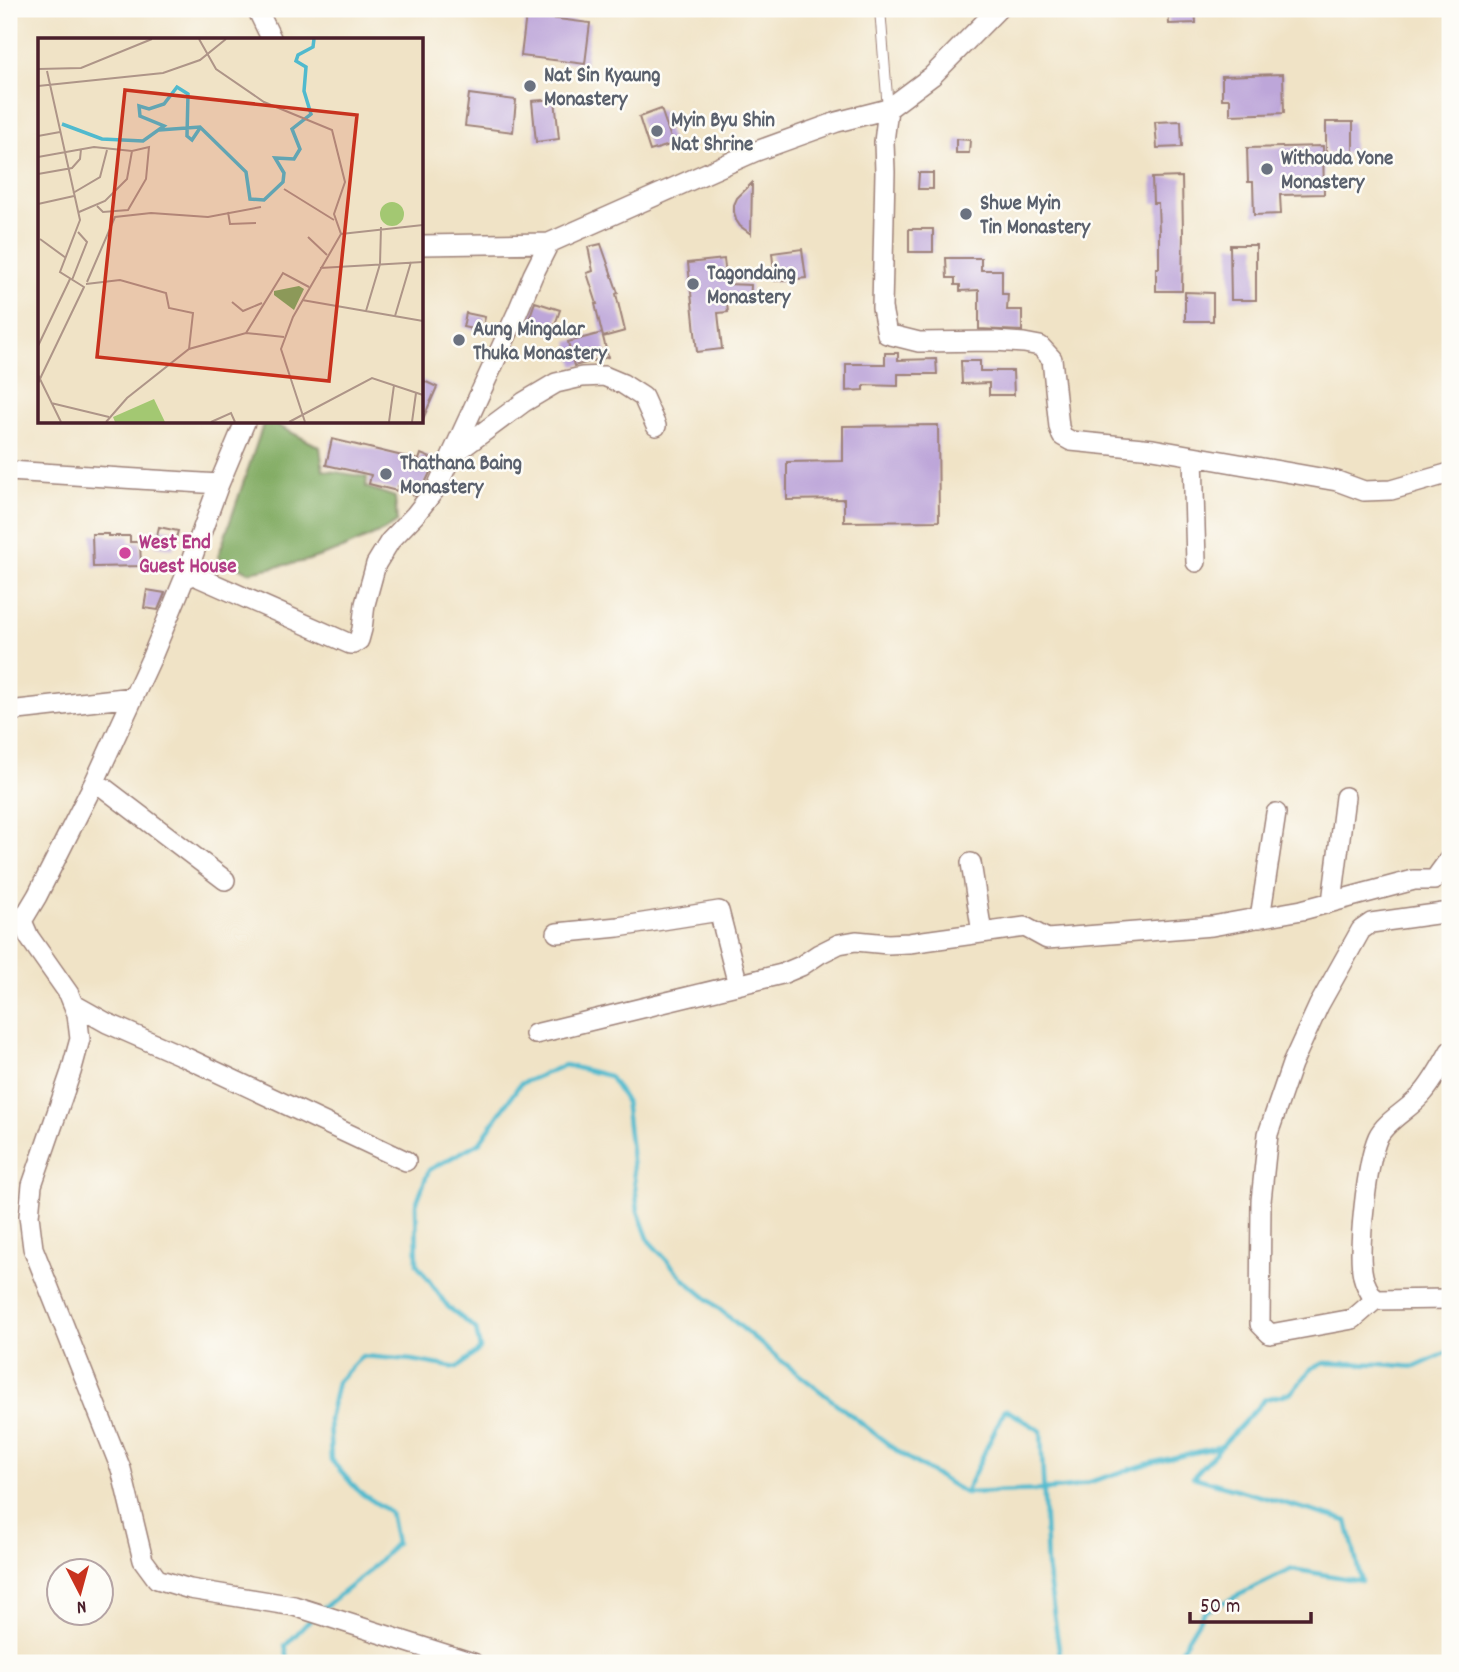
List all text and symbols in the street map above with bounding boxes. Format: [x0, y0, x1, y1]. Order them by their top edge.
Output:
inset map [38, 38, 424, 424]
place label: Nat Sin Kyaung Monastery [544, 62, 660, 116]
marker: Nat Sin Kyaung Monastery [522, 78, 538, 94]
place label: Myin Byu Shin Nat Shrine [671, 107, 775, 161]
marker: Myin Byu Shin Nat Shrine [649, 123, 665, 139]
place label: Withouda Yone Monastery [1281, 145, 1393, 199]
marker: Withouda Yone Monastery [1259, 161, 1275, 177]
place label: Shwe Myin Tin Monastery [980, 190, 1092, 244]
marker: Shwe Myin Tin Monastery [958, 206, 974, 222]
place label: Tagondaing Monastery [707, 260, 796, 314]
marker: Tagondaing Monastery [685, 276, 701, 292]
place label: Aung Mingalar Thuka Monastery [473, 316, 608, 370]
marker: Aung Mingalar Thuka Monastery [451, 332, 467, 348]
place label: Thathana Baing Monastery [400, 450, 522, 504]
marker: Thathana Baing Monastery [378, 466, 394, 482]
place label: West End Guest House [139, 529, 237, 583]
marker: West End Guest House [117, 545, 133, 561]
north arrow [46, 1556, 116, 1626]
scale bar [1190, 1581, 1310, 1625]
text: N [75, 1592, 87, 1619]
text: 50 m [1200, 1593, 1240, 1623]

